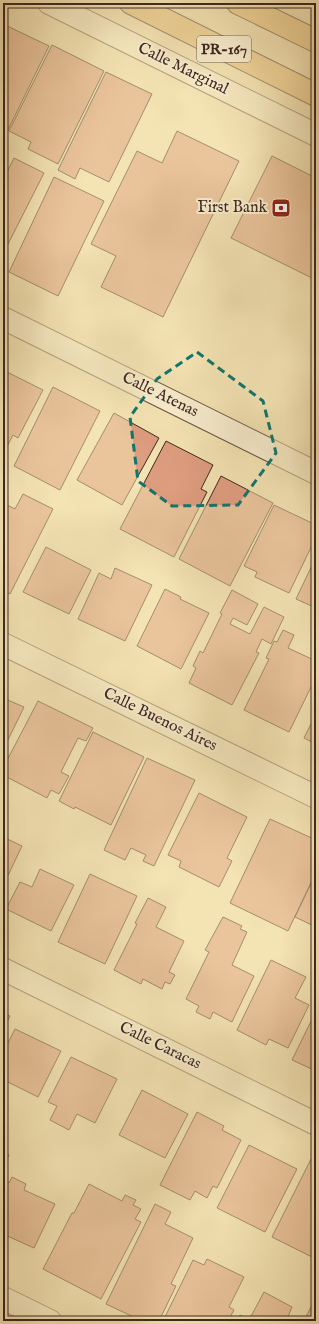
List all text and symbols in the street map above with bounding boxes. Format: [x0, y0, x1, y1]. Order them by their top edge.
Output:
road number: PR-167 [197, 36, 251, 62]
street label: Calle Marginal [134, 38, 232, 100]
bank icon: First Bank [270, 197, 292, 219]
place label: First Bank [197, 198, 267, 218]
street label: Calle Atenas [118, 368, 202, 422]
street label: Calle Buenos Aires [100, 684, 221, 756]
street label: Calle Caracas [116, 1018, 204, 1075]

